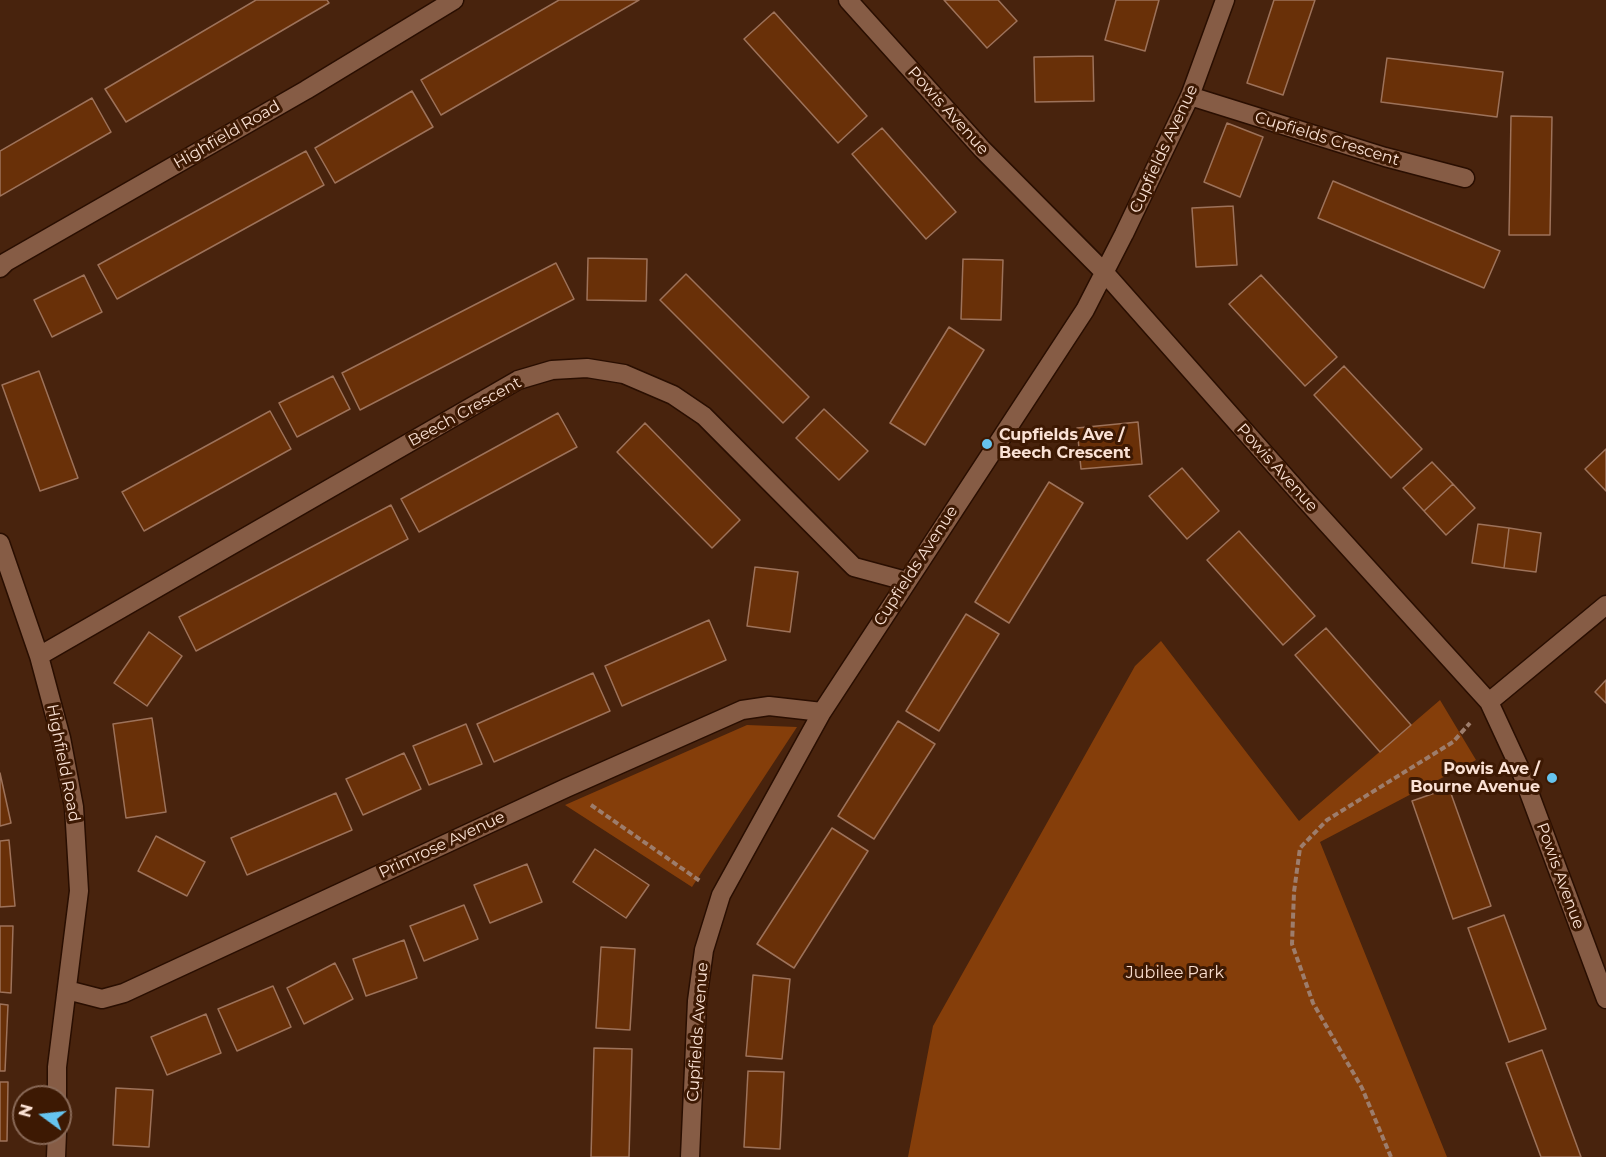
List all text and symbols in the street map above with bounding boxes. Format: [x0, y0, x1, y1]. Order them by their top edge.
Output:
street label: Powis Avenue [903, 63, 993, 159]
street label: Cupfields Avenue [1126, 82, 1202, 216]
street label: Highfield Road [170, 97, 284, 173]
street label: Cupfields Crescent [1252, 108, 1402, 170]
street label: Beech Crescent [405, 373, 525, 451]
street label: Powis Avenue [1232, 420, 1322, 516]
place label: Cupfields Ave / Beech Crescent [999, 425, 1131, 463]
marker: Cupfields Ave / Beech Crescent [980, 437, 994, 451]
street label: Cupfields Avenue [870, 502, 962, 630]
street label: Highfield Road [42, 702, 84, 824]
place label: Powis Ave / Bourne Avenue [1410, 759, 1540, 797]
marker: Powis Ave / Bourne Avenue [1545, 771, 1559, 785]
street label: Primrose Avenue [376, 807, 508, 883]
street label: Powis Avenue [1532, 820, 1588, 932]
street label: Cupfields Avenue [684, 962, 712, 1102]
park label: Jubilee Park [1126, 963, 1224, 983]
north arrow [12, 1085, 72, 1145]
text: N [15, 1102, 37, 1119]

